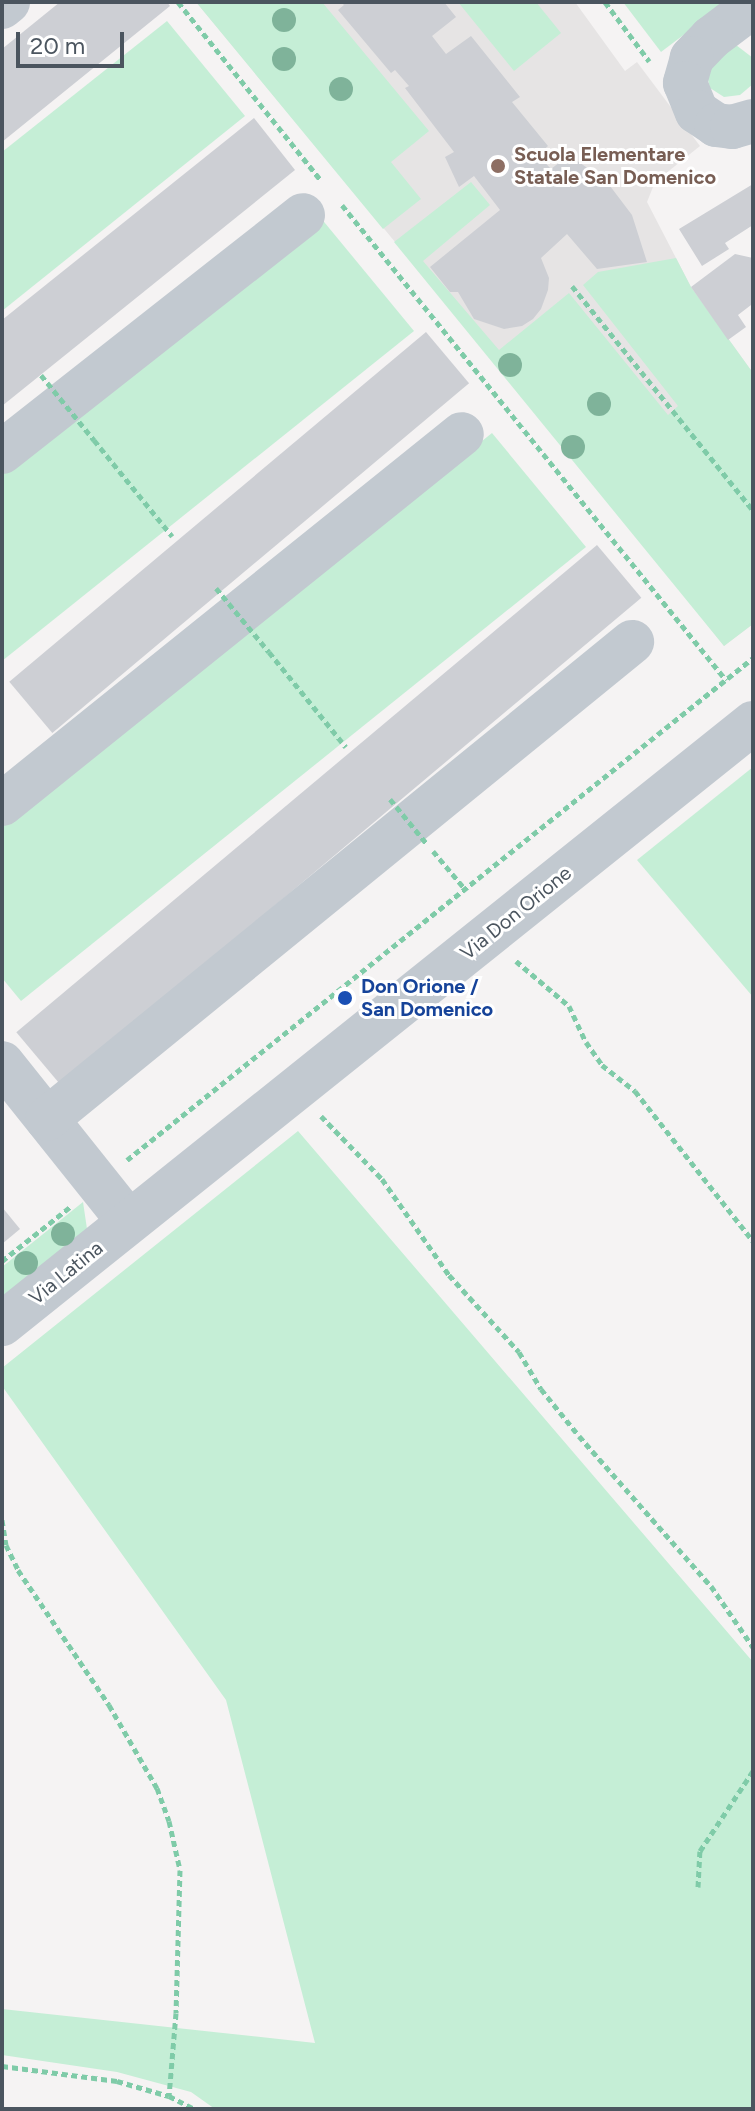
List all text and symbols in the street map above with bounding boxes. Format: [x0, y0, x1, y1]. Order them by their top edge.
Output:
scale bar [20, 16, 128, 66]
text: 20 m [30, 31, 85, 60]
place label: Scuola Elementare Statale San Domenico [514, 142, 716, 189]
marker: Scuola Elementare Statale San Domenico [489, 157, 507, 175]
street label: Via Don Orione [456, 861, 576, 965]
place label: Don Orione / San Domenico [361, 974, 493, 1021]
marker: Don Orione / San Domenico [336, 989, 354, 1007]
street label: Via Latina [24, 1236, 108, 1310]

